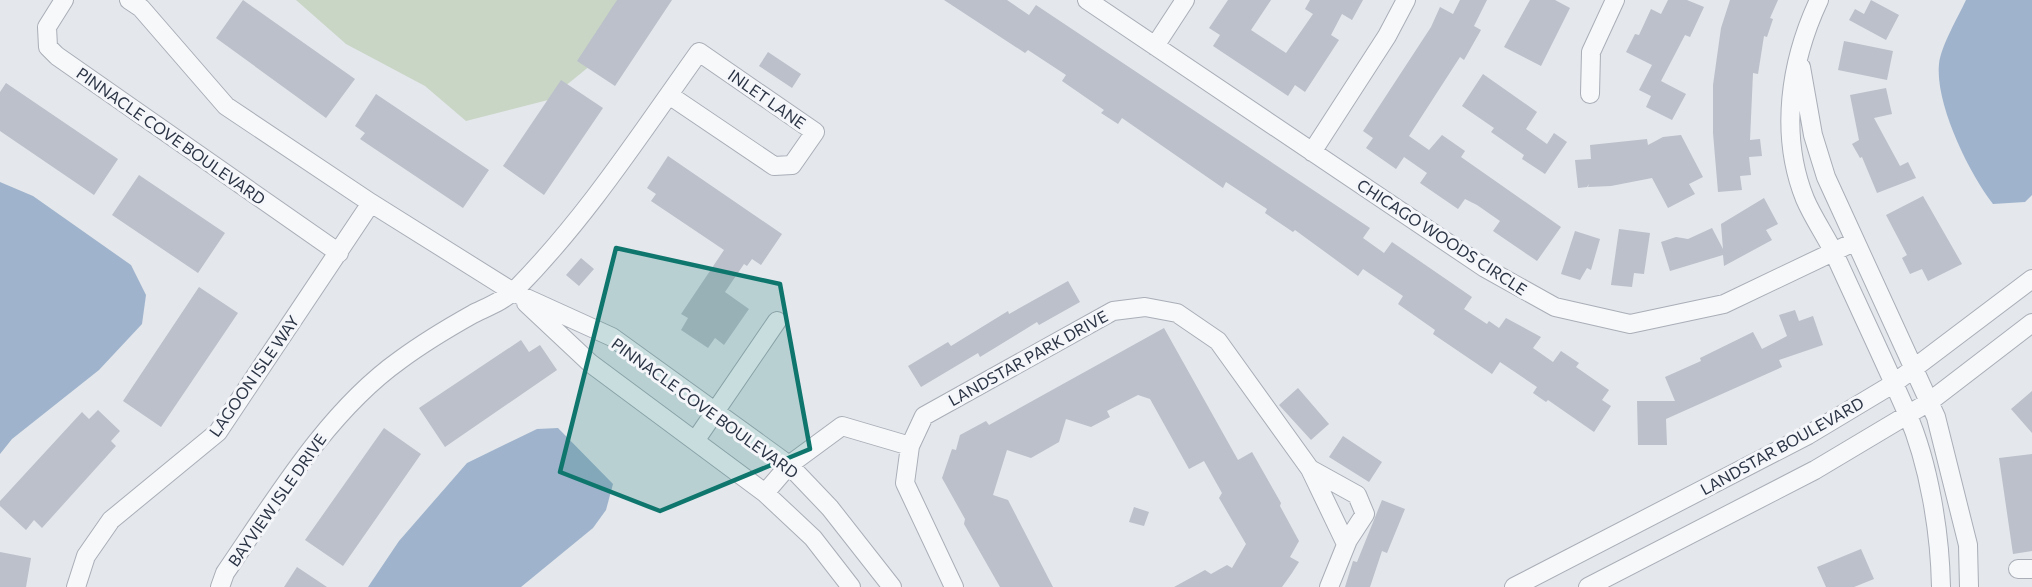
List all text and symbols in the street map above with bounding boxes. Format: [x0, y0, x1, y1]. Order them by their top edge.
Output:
street label: PINNACLE COVE BOULEVARD [73, 63, 269, 208]
street label: INLET LANE [725, 65, 810, 132]
street label: CHICAGO WOODS CIRCLE [1354, 175, 1531, 299]
street label: LANDSTAR PARK DRIVE [945, 306, 1111, 409]
street label: LAGOON ISLE WAY [205, 311, 303, 440]
street label: PINNACLE COVE BOULEVARD [608, 333, 802, 482]
street label: LANDSTAR BOULEVARD [1697, 393, 1867, 498]
street label: BAYVIEW ISLE DRIVE [224, 430, 330, 570]

